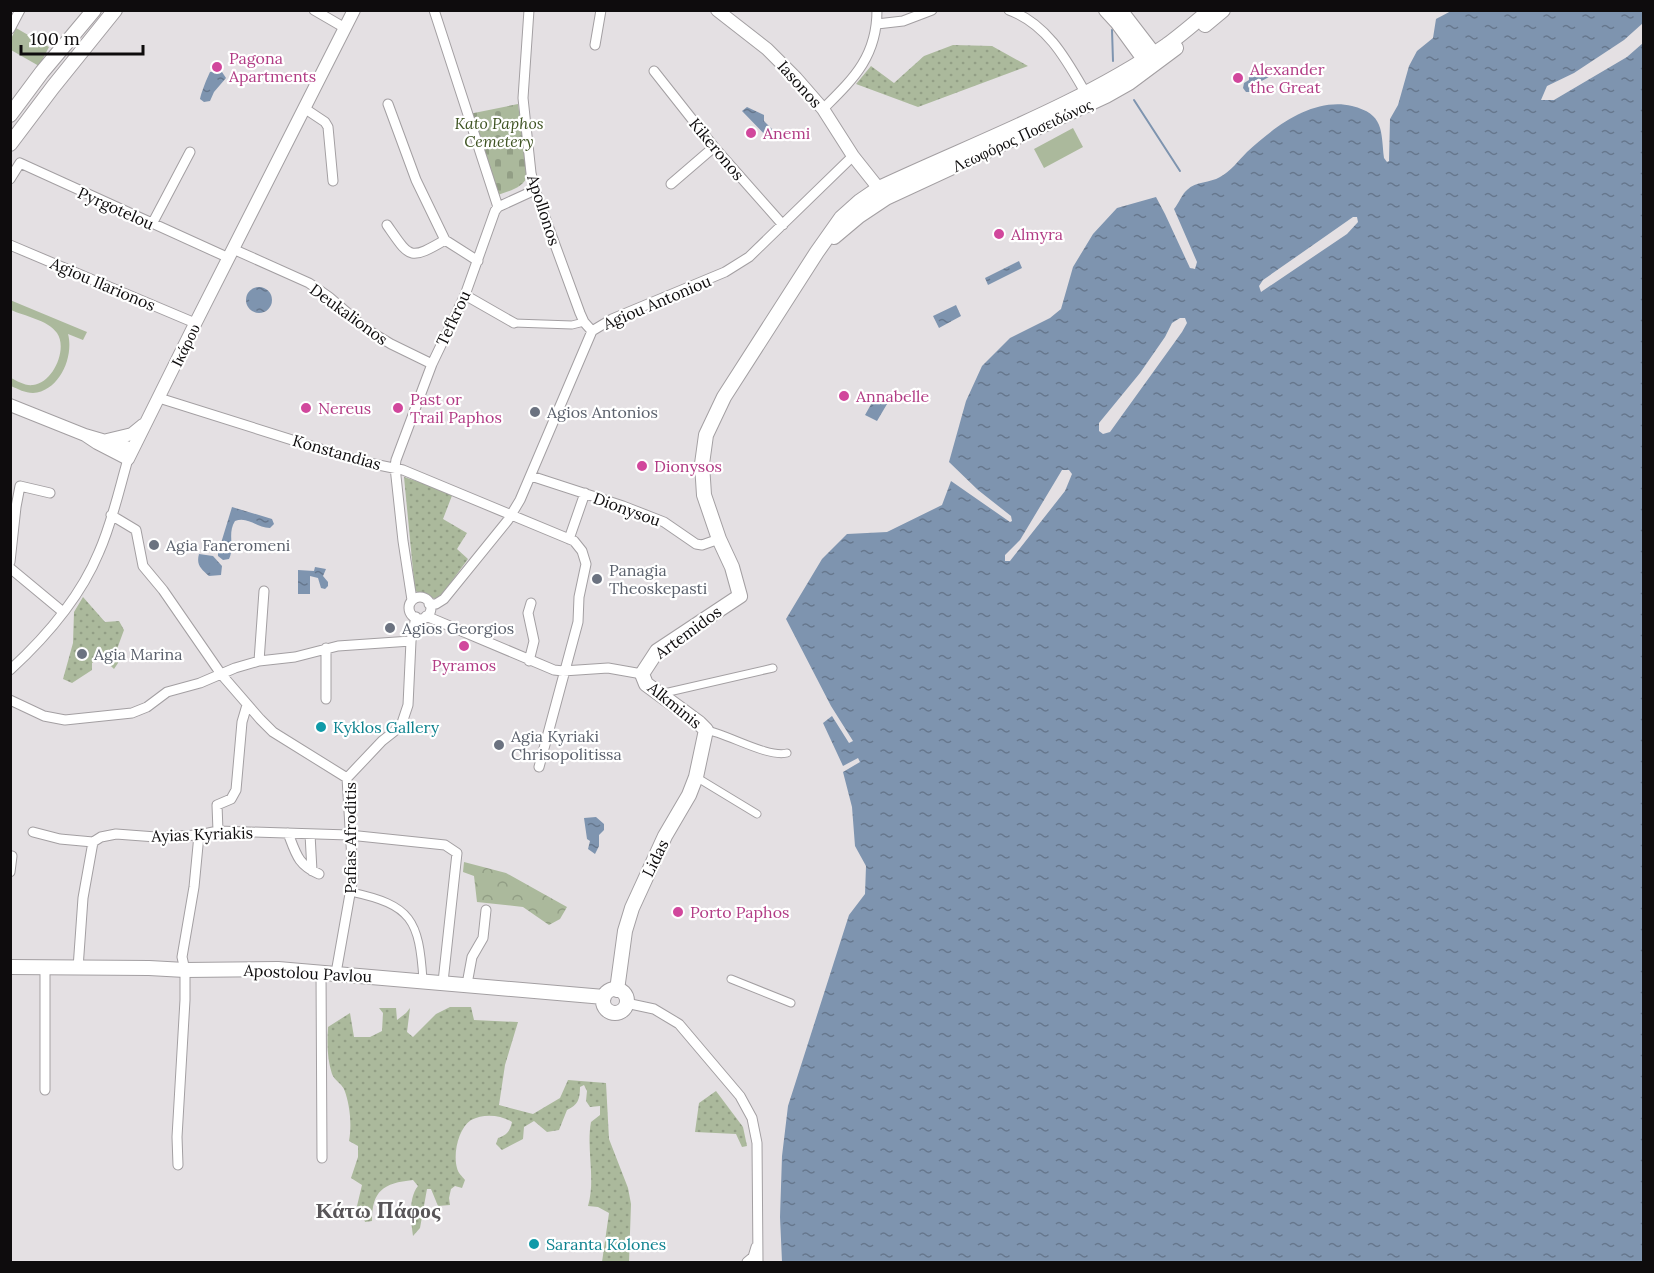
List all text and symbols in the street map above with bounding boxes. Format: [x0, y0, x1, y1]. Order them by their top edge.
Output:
scale bar [21, 18, 142, 56]
text: 100 m [30, 27, 80, 50]
place label: Pagona Apartments [228, 48, 316, 86]
street label: Iasonos [774, 56, 826, 112]
place label: Alexander the Great [1249, 59, 1325, 97]
marker: Pagona Apartments [210, 60, 224, 74]
marker: Alexander the Great [1231, 71, 1245, 85]
street label: Λεωφόρος Ποσειδώνος [949, 94, 1096, 176]
park label: Kato Paphos Cemetery [454, 113, 544, 151]
street label: Kikeronos [685, 114, 749, 184]
place label: Anemi [762, 123, 810, 143]
marker: Anemi [744, 126, 758, 140]
street label: Apollonos [523, 171, 565, 248]
street label: Pyrgotelou [75, 182, 158, 234]
place label: Almyra [1010, 224, 1063, 244]
marker: Almyra [992, 227, 1006, 241]
street label: Agiou Ilarionos [47, 253, 159, 315]
street label: Agiou Antoniou [599, 270, 714, 334]
street label: Deukalionos [306, 279, 392, 349]
street label: Tefkrou [431, 287, 475, 349]
street label: Ικάρου [166, 320, 204, 370]
place label: Annabelle [855, 386, 929, 406]
place label: Past or Trail Paphos [410, 389, 502, 427]
marker: Annabelle [837, 389, 851, 403]
place label: Nereus [318, 398, 371, 418]
marker: Nereus [299, 401, 313, 415]
marker: Past or Trail Paphos [391, 401, 405, 415]
place label: Agios Antonios [546, 402, 658, 422]
marker: Agios Antonios [528, 405, 542, 419]
street label: Konstandias [290, 430, 384, 474]
place label: Dionysos [654, 456, 722, 476]
marker: Dionysos [635, 459, 649, 473]
street label: Dionysou [591, 488, 664, 531]
place label: Agia Faneromeni [165, 535, 290, 555]
marker: Agia Faneromeni [147, 538, 161, 552]
place label: Panagia Theoskepasti [609, 560, 707, 598]
marker: Panagia Theoskepasti [590, 572, 604, 586]
street label: Artemidos [650, 601, 725, 663]
place label: Agios Georgios [401, 618, 514, 638]
marker: Agios Georgios [383, 621, 397, 635]
marker: Pyramos [457, 639, 471, 653]
place label: Agia Marina [93, 644, 183, 664]
marker: Agia Marina [75, 647, 89, 661]
place label: Pyramos [432, 655, 496, 675]
street label: Alkminis [643, 677, 706, 733]
place label: Kyklos Gallery [333, 717, 440, 737]
marker: Kyklos Gallery [314, 720, 328, 734]
place label: Agia Kyriaki Chrisopolitissa [510, 726, 622, 764]
marker: Agia Kyriaki Chrisopolitissa [492, 738, 506, 752]
street label: Pafias Afroditis [340, 782, 360, 894]
street label: Ayias Kyriakis [150, 822, 253, 846]
street label: Lidas [637, 836, 673, 880]
place label: Porto Paphos [690, 902, 789, 922]
marker: Porto Paphos [671, 905, 685, 919]
street label: Apostolou Pavlou [242, 960, 373, 986]
district label: Κάτω Πάφος [316, 1196, 441, 1224]
place label: Saranta Kolones [546, 1234, 666, 1254]
marker: Saranta Kolones [527, 1237, 541, 1251]

